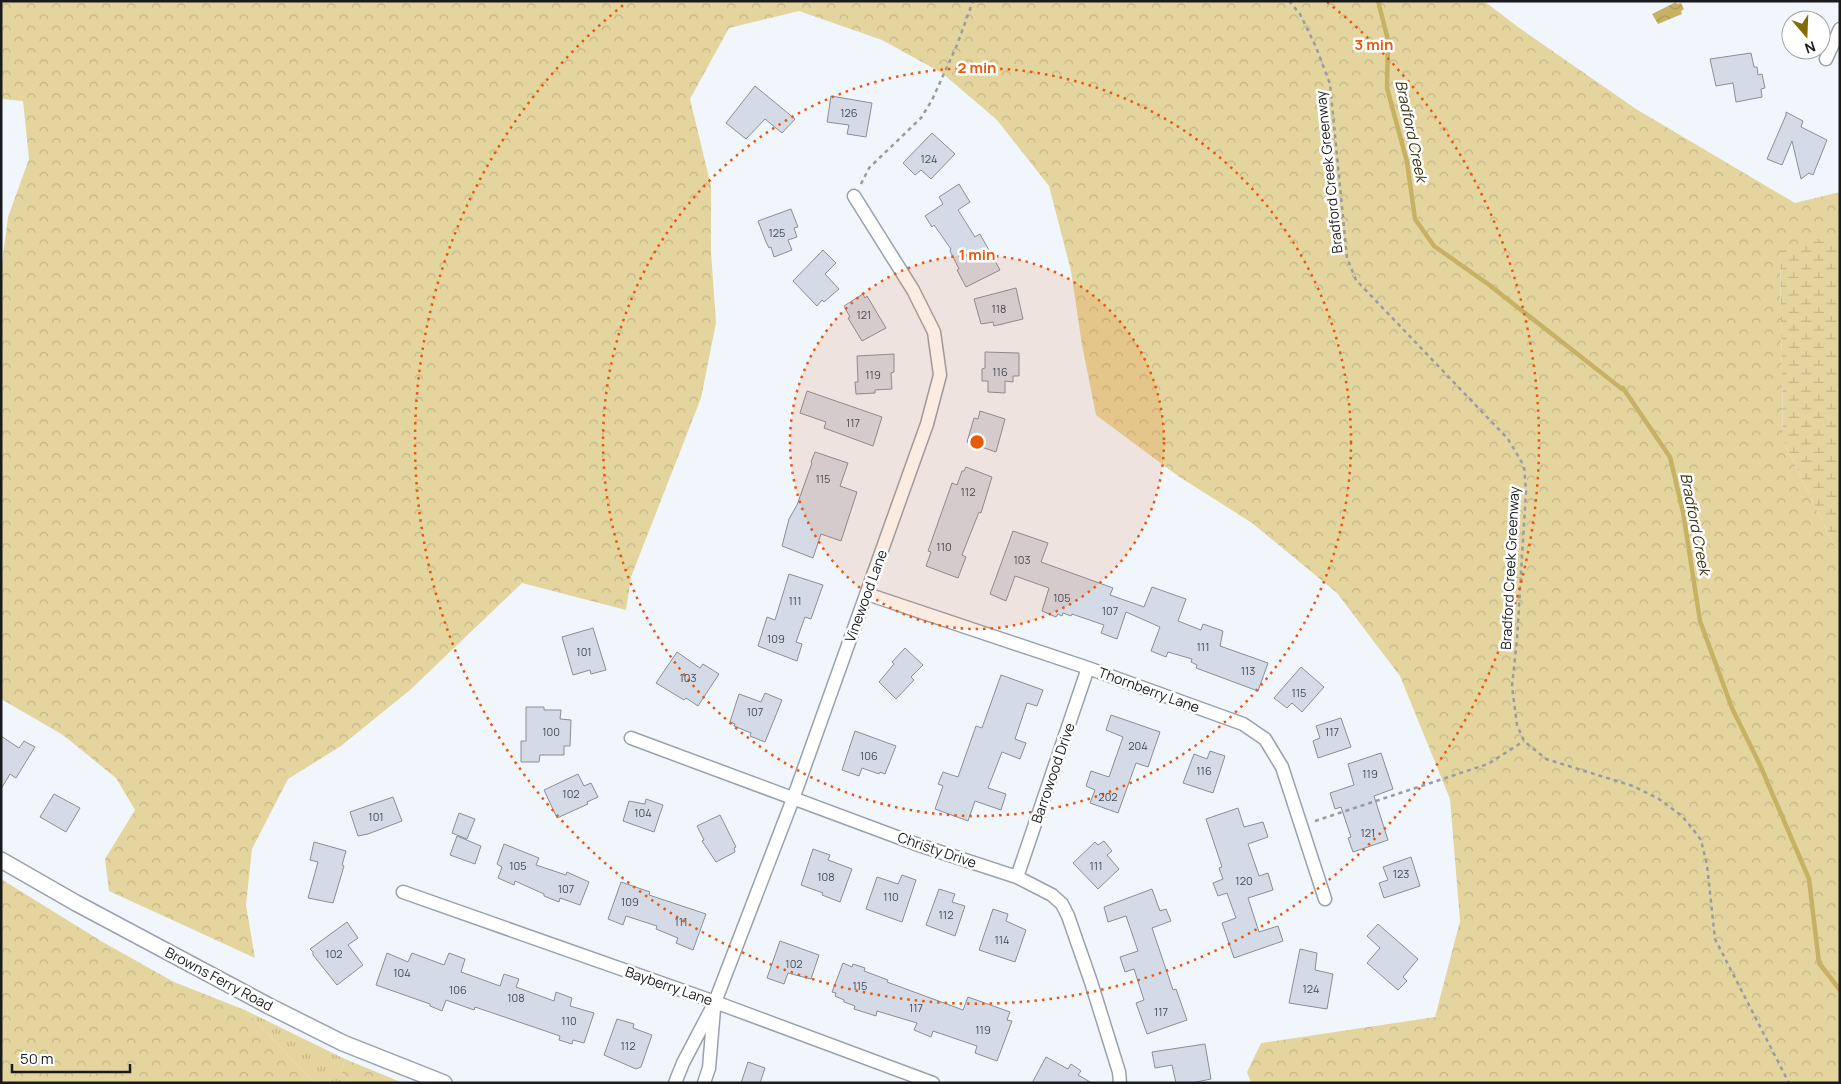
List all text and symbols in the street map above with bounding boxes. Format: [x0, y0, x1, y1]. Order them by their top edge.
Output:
north arrow [1781, 10, 1831, 60]
text: 3 min [1355, 34, 1393, 55]
text: N [1803, 37, 1818, 58]
text: 2 min [957, 57, 997, 78]
water label: Bradford Creek [1390, 78, 1433, 186]
street label: Bradford Creek Greenway [1310, 89, 1347, 254]
house number: 126 [840, 105, 858, 120]
house number: 124 [921, 151, 937, 166]
house number: 125 [769, 225, 785, 240]
text: 1 min [959, 244, 995, 265]
house number: 118 [992, 301, 1006, 316]
house number: 121 [857, 307, 871, 322]
house number: 116 [992, 364, 1008, 379]
house number: 119 [865, 367, 881, 382]
house number: 117 [846, 415, 860, 430]
centre of rings [968, 433, 986, 451]
house number: 115 [816, 471, 830, 486]
water label: Bradford Creek [1675, 471, 1716, 579]
house number: 112 [961, 484, 975, 499]
street label: Bradford Creek Greenway [1496, 485, 1523, 650]
house number: 110 [936, 539, 952, 554]
street label: Vinewood Lane [840, 547, 891, 645]
house number: 103 [1013, 552, 1031, 567]
house number: 105 [1053, 590, 1071, 605]
house number: 111 [789, 593, 801, 608]
house number: 107 [1102, 603, 1118, 618]
house number: 109 [767, 631, 785, 646]
house number: 111 [1197, 639, 1209, 654]
house number: 101 [576, 644, 592, 659]
street label: Thornberry Lane [1096, 662, 1202, 717]
house number: 113 [1241, 663, 1255, 678]
house number: 103 [679, 670, 697, 685]
house number: 115 [1292, 685, 1306, 700]
house number: 107 [747, 704, 763, 719]
street label: Barrowood Drive [1026, 720, 1079, 826]
house number: 100 [542, 724, 560, 739]
house number: 117 [1325, 724, 1339, 739]
house number: 204 [1128, 738, 1148, 753]
house number: 106 [860, 748, 878, 763]
house number: 116 [1196, 763, 1212, 778]
house number: 119 [1362, 766, 1378, 781]
house number: 102 [562, 786, 580, 801]
house number: 202 [1098, 789, 1118, 804]
house number: 104 [634, 805, 652, 820]
house number: 101 [368, 809, 384, 824]
house number: 121 [1361, 825, 1375, 840]
street label: Christy Drive [895, 827, 979, 872]
house number: 105 [509, 858, 527, 873]
house number: 111 [1090, 858, 1102, 873]
house number: 123 [1393, 866, 1409, 881]
house number: 108 [817, 869, 835, 884]
house number: 120 [1235, 873, 1253, 888]
house number: 107 [558, 881, 574, 896]
house number: 110 [883, 889, 899, 904]
house number: 109 [621, 894, 639, 909]
house number: 112 [939, 907, 953, 922]
house number: 111 [675, 914, 687, 929]
house number: 114 [994, 932, 1010, 947]
street label: Browns Ferry Road [162, 942, 276, 1015]
house number: 102 [325, 946, 343, 961]
house number: 102 [785, 956, 803, 971]
street label: Bayberry Lane [623, 962, 715, 1009]
house number: 104 [393, 965, 411, 980]
house number: 115 [853, 978, 867, 993]
house number: 124 [1303, 981, 1319, 996]
house number: 106 [449, 982, 467, 997]
house number: 108 [507, 990, 525, 1005]
house number: 117 [909, 1000, 923, 1015]
house number: 117 [1154, 1004, 1168, 1019]
house number: 110 [561, 1013, 577, 1028]
house number: 119 [975, 1022, 991, 1037]
house number: 112 [621, 1038, 635, 1053]
scale bar [12, 1042, 130, 1074]
text: 50 m [20, 1048, 54, 1069]

